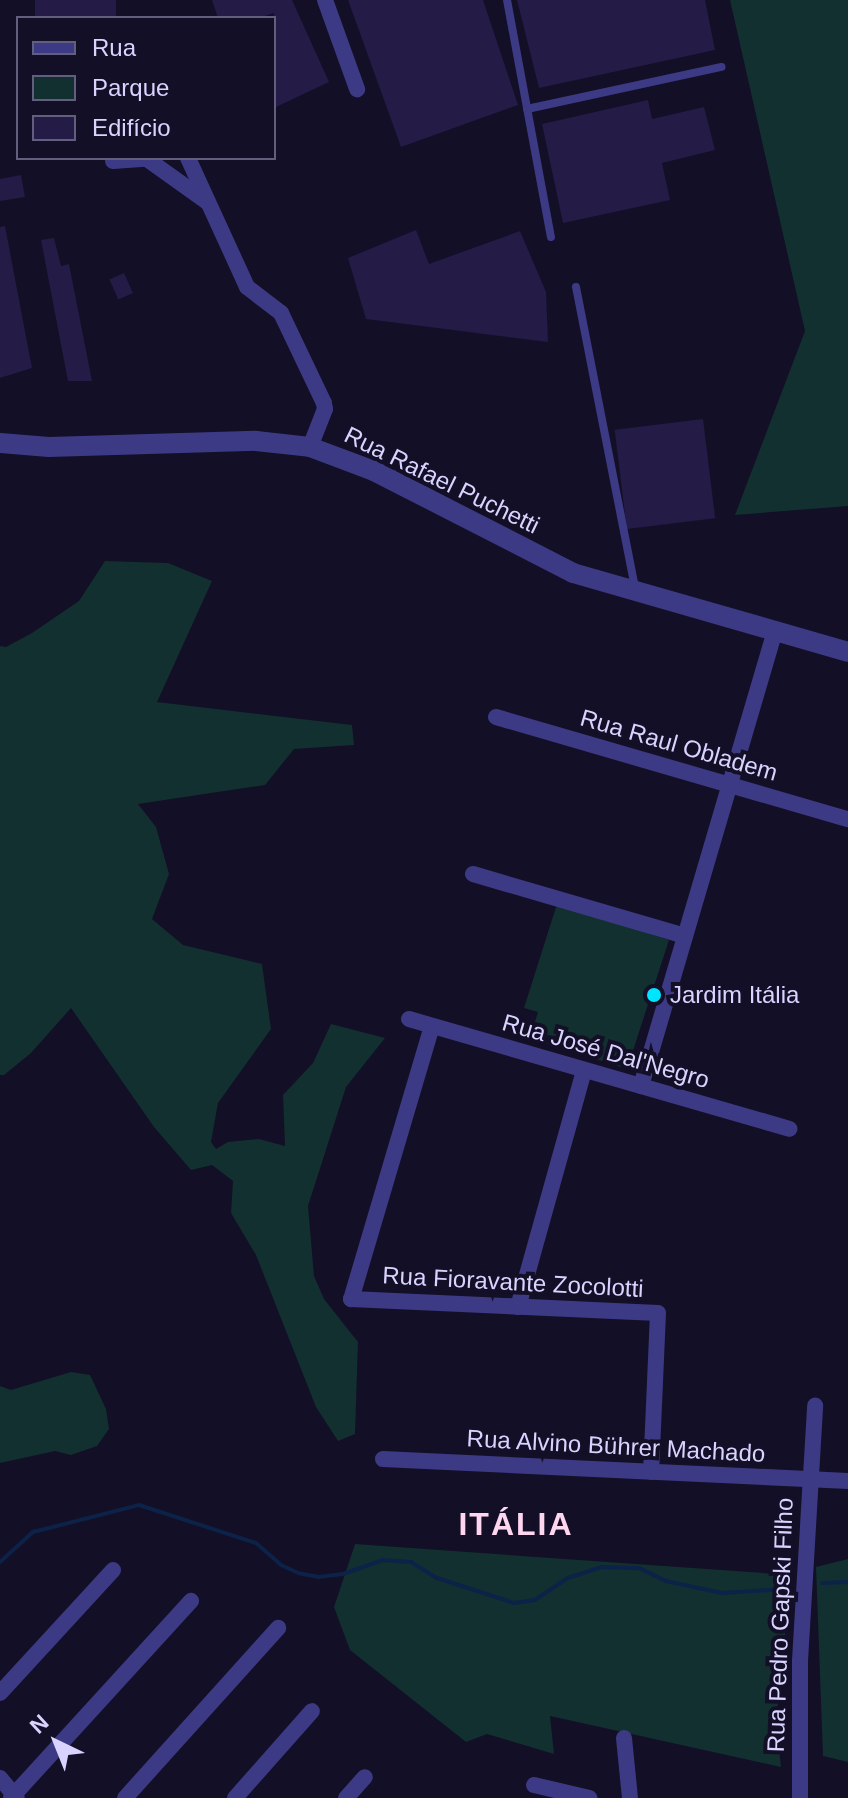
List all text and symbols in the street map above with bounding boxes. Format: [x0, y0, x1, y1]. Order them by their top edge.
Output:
legend [16, 16, 276, 160]
text: Rua [92, 34, 136, 61]
text: Parque [92, 74, 169, 101]
text: Edifício [92, 114, 171, 141]
street label: Rua Rafael Puchetti [340, 420, 544, 540]
street label: Rua Raul Obladem [577, 703, 781, 787]
place label: Jardim Itália [670, 981, 799, 1009]
marker: Jardim Itália [645, 986, 663, 1004]
street label: Rua José Dal'Negro [499, 1008, 713, 1094]
street label: Rua Fioravante Zocolotti [382, 1261, 644, 1303]
street label: Rua Alvino Bührer Machado [465, 1424, 767, 1468]
street label: Rua Pedro Gapski Filho [761, 1497, 799, 1753]
district label: ITÁLIA [458, 1505, 574, 1543]
north arrow [16, 1702, 96, 1782]
text: N [25, 1710, 54, 1739]

